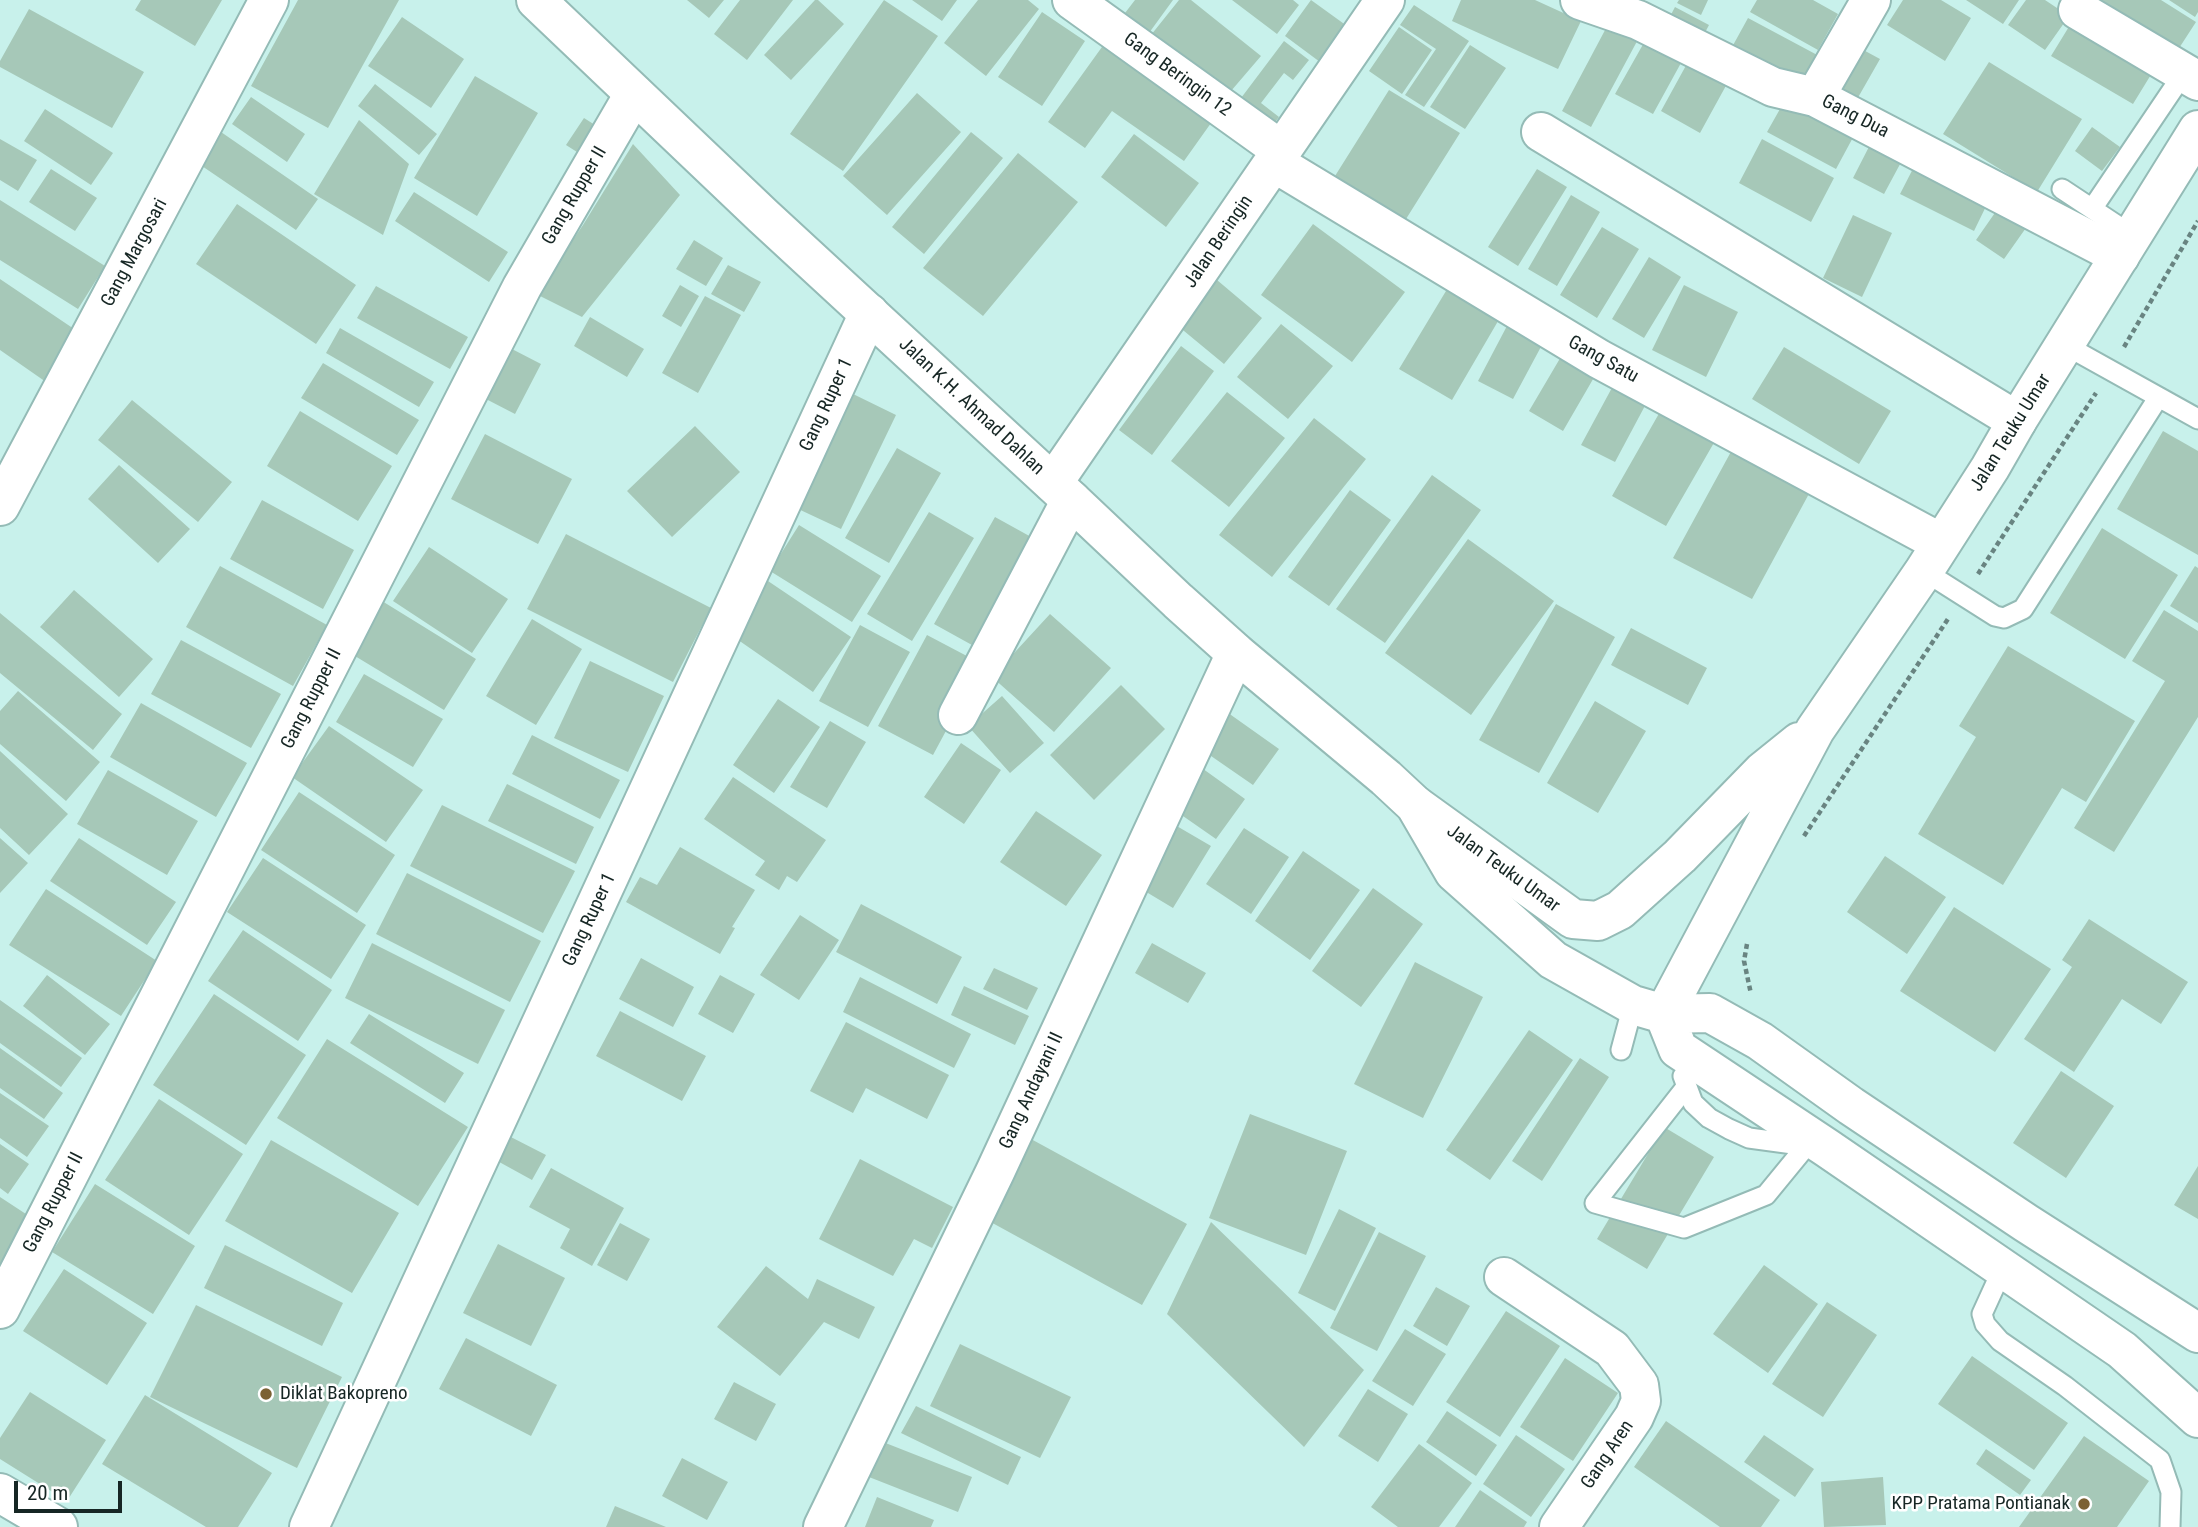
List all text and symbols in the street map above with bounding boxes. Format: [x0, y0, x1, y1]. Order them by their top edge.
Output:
street label: Gang Beringin 12 [1119, 28, 1235, 122]
street label: Gang Dua [1818, 90, 1892, 144]
street label: Gang Rupper II [538, 143, 612, 249]
street label: Jalan Beringin [1180, 191, 1258, 293]
street label: Gang Margosari [97, 195, 173, 311]
street label: Gang Satu [1564, 331, 1642, 389]
street label: Jalan K.H. Ahmad Dahlan [893, 334, 1049, 480]
street label: Gang Ruper 1 [795, 355, 859, 455]
street label: Jalan Teuku Umar [1966, 370, 2056, 496]
street label: Gang Rupper II [277, 645, 347, 753]
street label: Jalan Teuku Umar [1442, 820, 1564, 918]
street label: Gang Ruper 1 [558, 870, 622, 970]
street label: Gang Andayani II [995, 1029, 1069, 1153]
street label: Gang Rupper II [19, 1149, 89, 1257]
place label: Diklat Bakopreno [280, 1383, 407, 1405]
marker: Diklat Bakopreno [258, 1386, 274, 1402]
street label: Gang Aren [1577, 1416, 1639, 1494]
scale bar [18, 1468, 126, 1512]
text: 20 m [27, 1481, 68, 1505]
place label: KPP Pratama Pontianak [1892, 1493, 2070, 1515]
marker: KPP Pratama Pontianak [2076, 1496, 2092, 1512]

